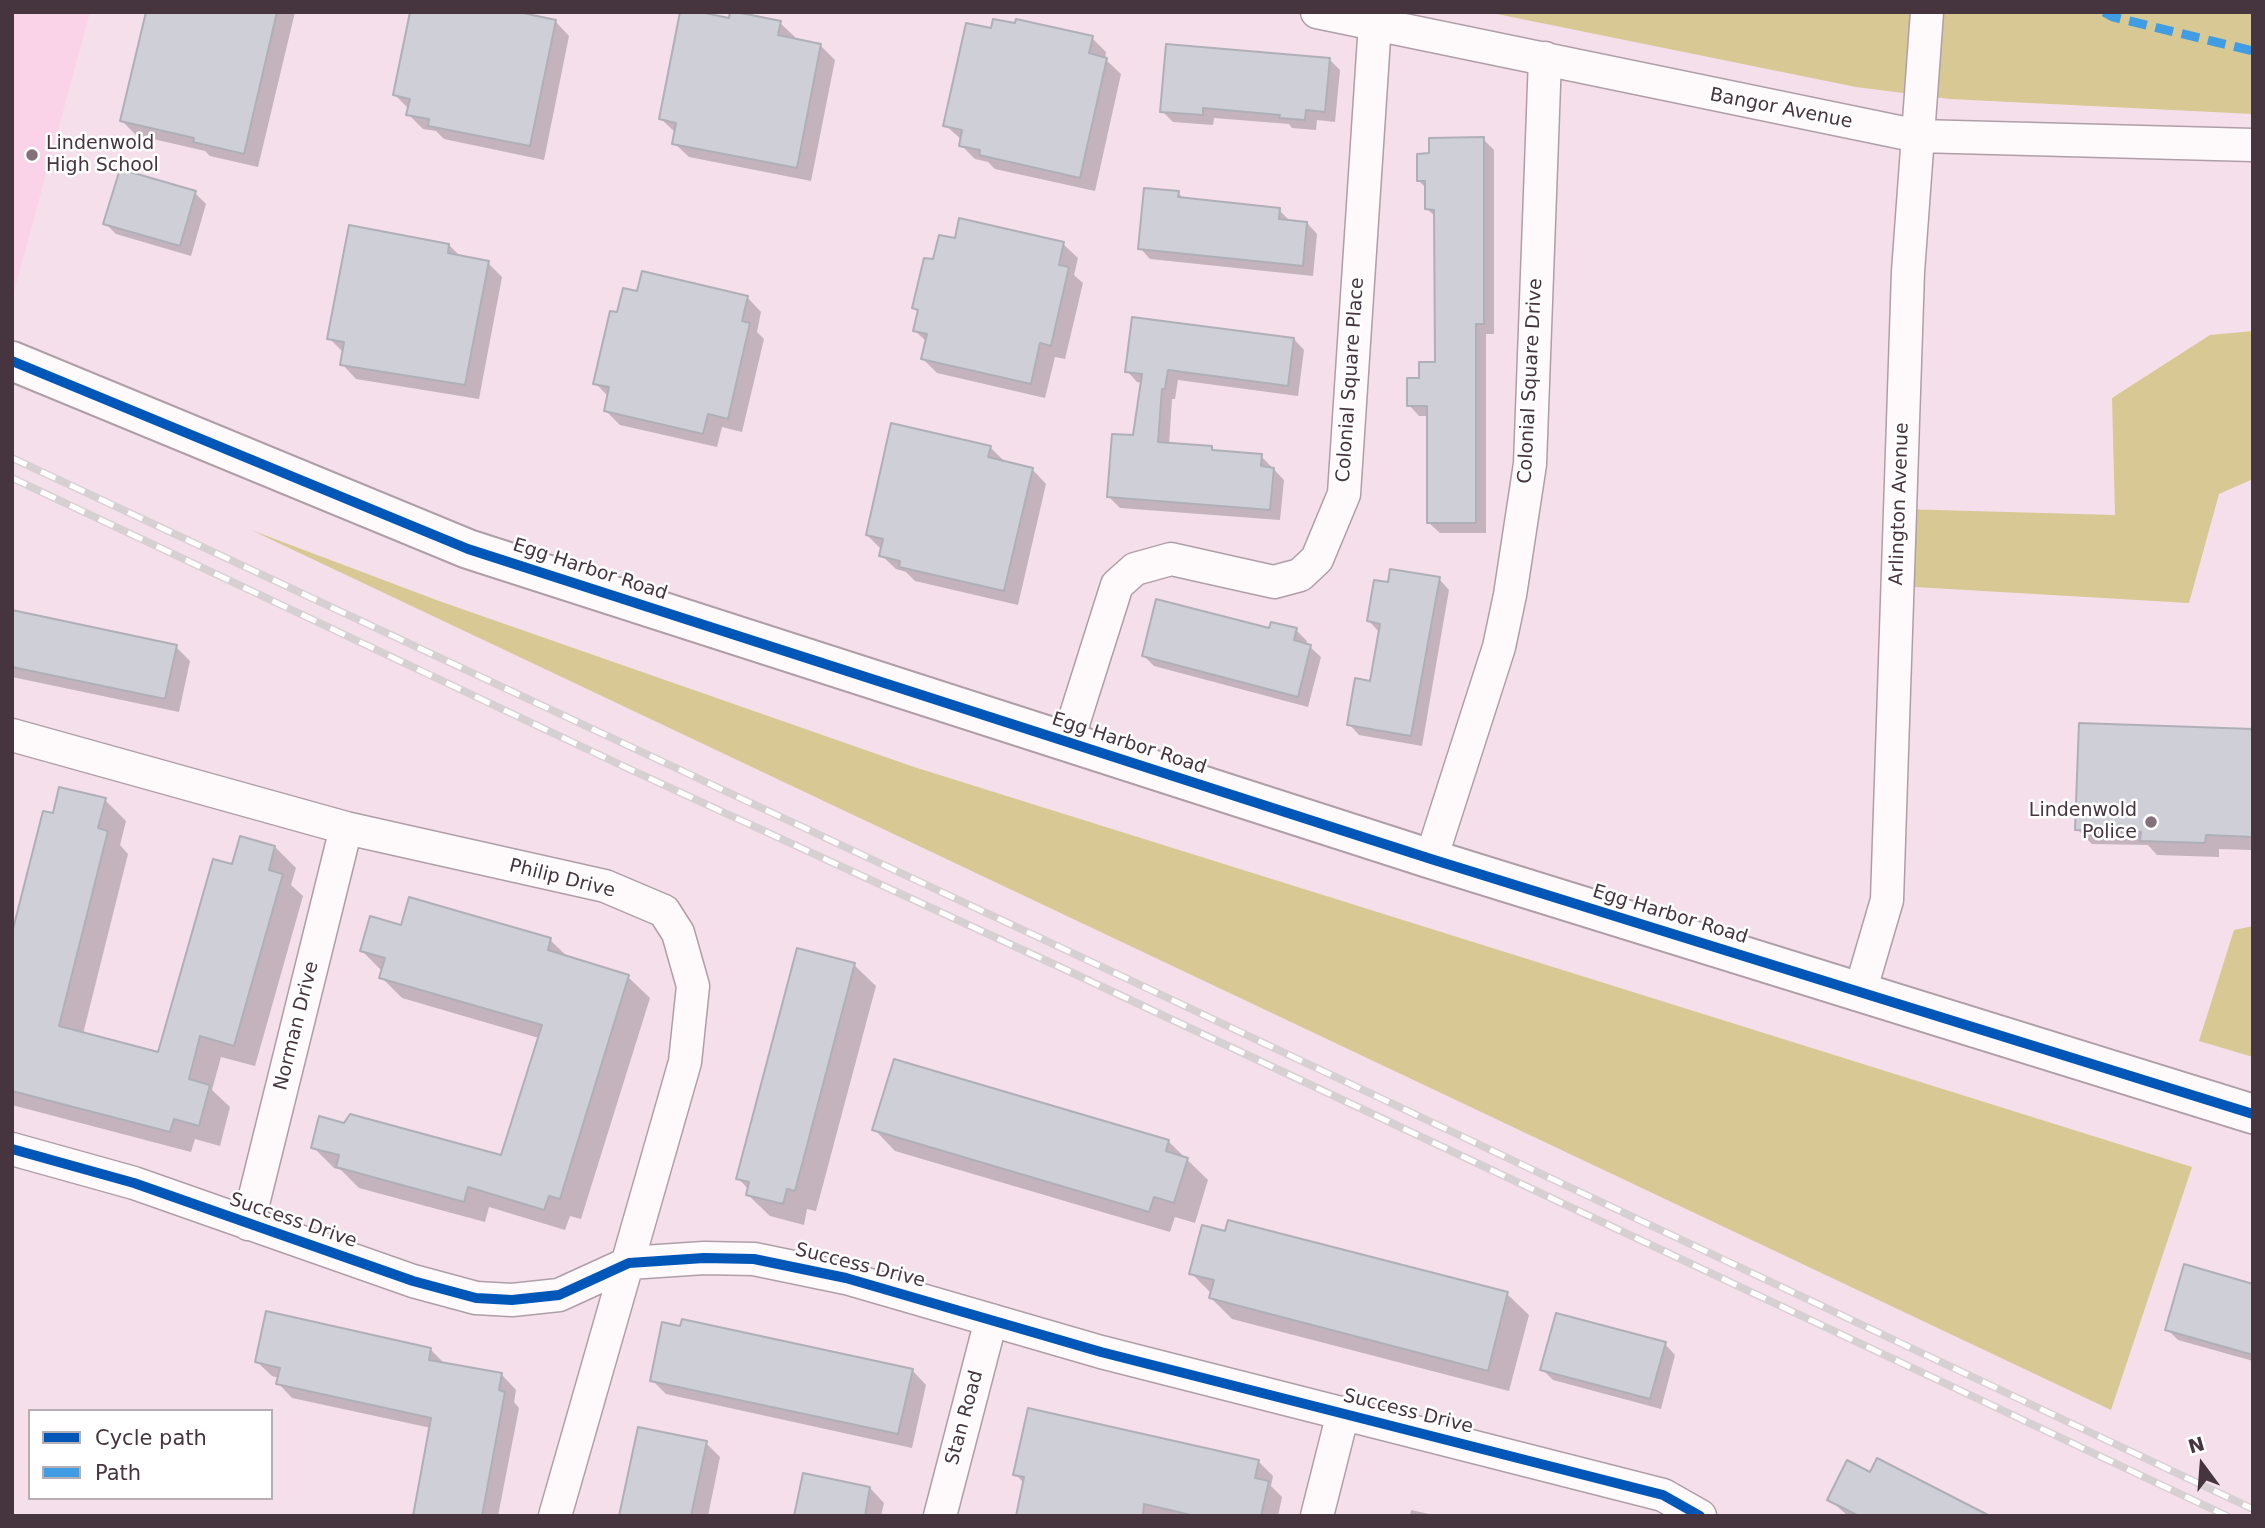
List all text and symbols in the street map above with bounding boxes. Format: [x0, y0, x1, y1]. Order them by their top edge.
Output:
street label: Bangor Avenue [1708, 84, 1854, 134]
place label: Lindenwold High School [46, 133, 159, 177]
marker: Lindenwold High School [24, 147, 40, 163]
street label: Colonial Square Place [1332, 277, 1370, 483]
street label: Colonial Square Drive [1514, 278, 1548, 484]
street label: Arlington Avenue [1886, 422, 1914, 586]
street label: Egg Harbor Road [510, 534, 670, 606]
street label: Egg Harbor Road [1049, 708, 1209, 780]
place label: Lindenwold Police [2029, 800, 2137, 844]
marker: Lindenwold Police [2143, 814, 2159, 830]
street label: Philip Drive [507, 855, 617, 903]
street label: Egg Harbor Road [1590, 881, 1750, 949]
street label: Norman Drive [270, 959, 324, 1093]
street label: Success Drive [226, 1189, 360, 1253]
street label: Success Drive [793, 1239, 927, 1293]
street label: Stan Road [941, 1368, 989, 1468]
street label: Success Drive [1341, 1385, 1475, 1439]
legend [28, 1409, 273, 1500]
text: Cycle path [95, 1426, 207, 1450]
north arrow [2167, 1430, 2237, 1500]
text: N [2186, 1432, 2207, 1458]
text: Path [95, 1461, 141, 1485]

